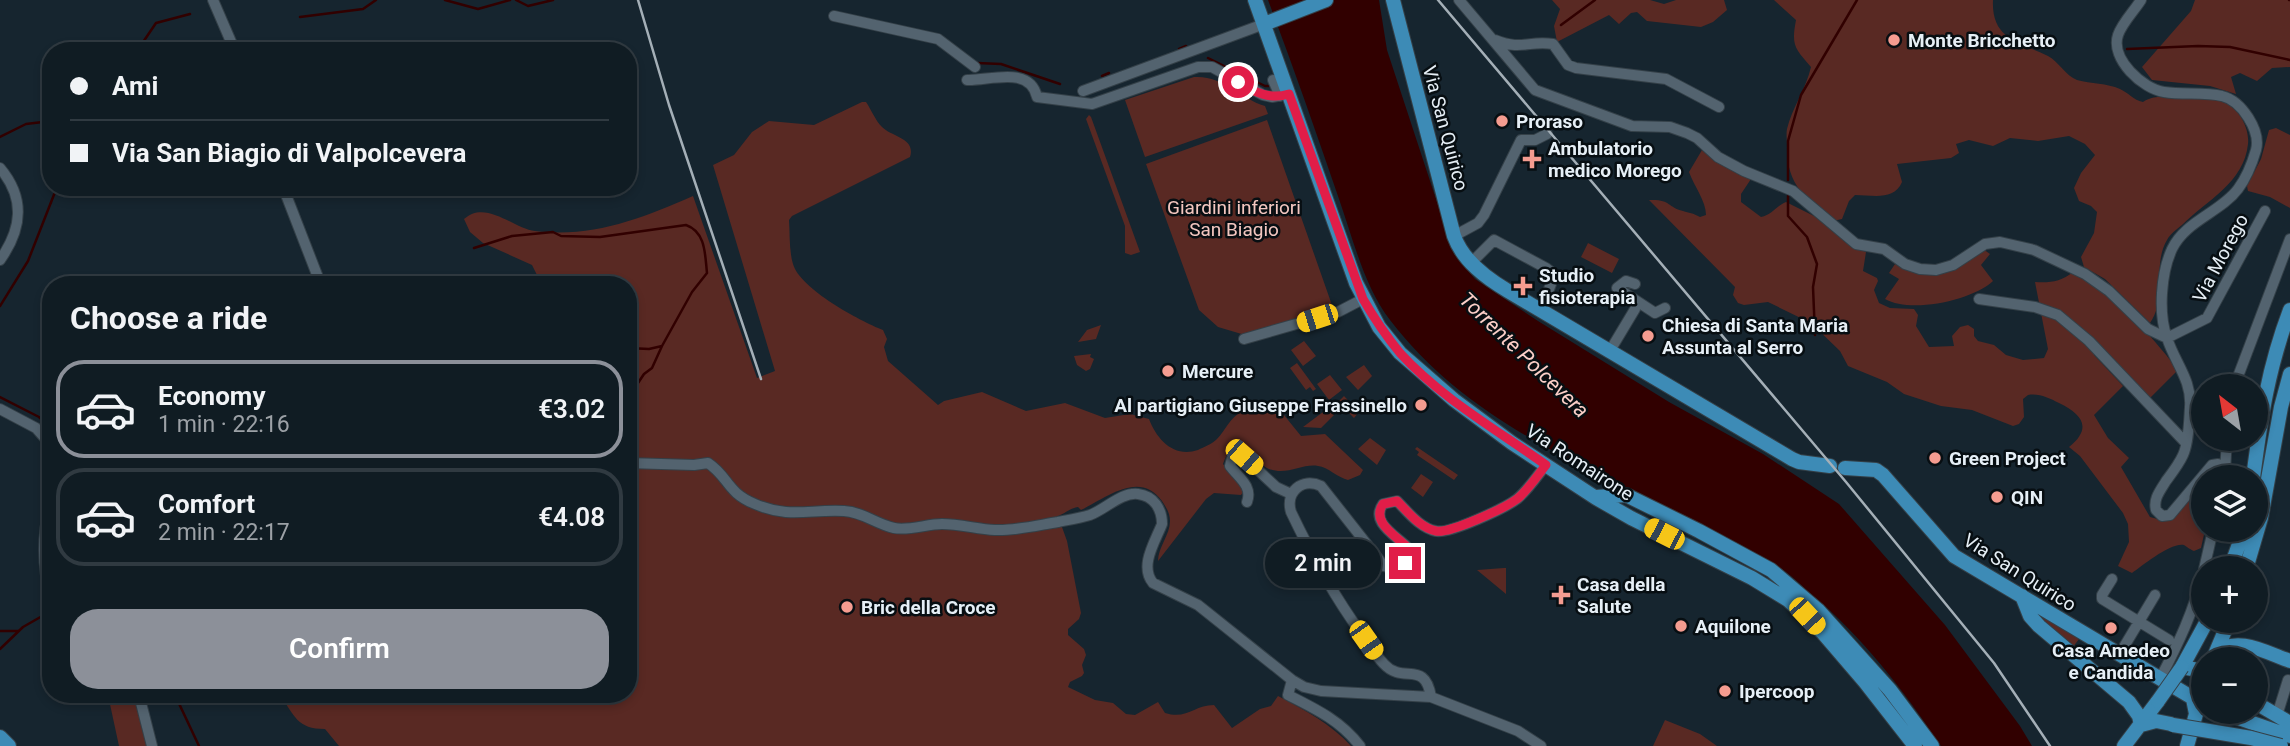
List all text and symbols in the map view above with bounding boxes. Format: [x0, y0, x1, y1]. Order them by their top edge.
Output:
place label: Monte Bricchetto [1908, 29, 2056, 52]
marker: Monte Bricchetto [1886, 32, 1902, 48]
street label: Via San Quirico [1418, 63, 1473, 193]
route start [1222, 66, 1254, 98]
text: Ami [112, 71, 158, 101]
place label: Proraso [1516, 110, 1583, 133]
marker: Proraso [1494, 113, 1510, 129]
place label: Ambulatorio medico Morego [1548, 137, 1682, 182]
text: Via San Biagio di Valpolcevera [112, 138, 466, 168]
marker: Ambulatorio medico Morego [1522, 149, 1542, 169]
park label: Giardini inferiori San Biagio [1167, 196, 1301, 241]
street label: Via Morego [2188, 210, 2253, 306]
place label: Studio fisioterapia [1539, 264, 1636, 309]
marker: Studio fisioterapia [1513, 276, 1533, 296]
water label: Torrente Polcevera [1455, 287, 1593, 423]
text: Choose a ride [70, 299, 267, 337]
car [1294, 302, 1341, 334]
place label: Chiesa di Santa Maria Assunta al Serro [1662, 314, 1848, 359]
marker: Chiesa di Santa Maria Assunta al Serro [1640, 328, 1656, 344]
place label: Mercure [1182, 360, 1253, 383]
marker: Mercure [1160, 363, 1176, 379]
north arrow [2191, 374, 2268, 452]
map controls [2191, 374, 2268, 724]
icon: car [74, 378, 137, 441]
text: Economy [158, 381, 265, 411]
text: €3.02 [538, 394, 605, 424]
place label: Al partigiano Giuseppe Frassinello [1114, 394, 1407, 417]
marker: Al partigiano Giuseppe Frassinello [1413, 397, 1429, 413]
text: 1 min · 22:16 [158, 411, 290, 438]
street label: Via Romairone [1522, 419, 1638, 506]
car [1222, 435, 1267, 479]
place label: Green Project [1949, 447, 2066, 470]
marker: Green Project [1927, 450, 1943, 466]
button: layers [2191, 465, 2268, 542]
icon: car [74, 486, 137, 549]
place label: QIN [2011, 486, 2043, 509]
text: Comfort [158, 489, 255, 519]
marker: QIN [1989, 489, 2005, 505]
text: €4.08 [538, 502, 605, 532]
car [1641, 515, 1688, 553]
text: 2 min · 22:17 [158, 519, 290, 546]
street label: Via San Quirico [1959, 529, 2080, 616]
callout: 2 min [1265, 538, 1380, 588]
route end [1389, 547, 1421, 579]
text: 2 min [1294, 550, 1352, 577]
button: + [2191, 556, 2268, 633]
place label: Casa della Salute [1577, 573, 1665, 618]
marker: Casa della Salute [1551, 585, 1571, 605]
car [1785, 593, 1830, 639]
place label: Bric della Croce [861, 596, 996, 619]
marker: Bric della Croce [839, 599, 855, 615]
button: Confirm [70, 609, 609, 689]
place label: Aquilone [1695, 615, 1771, 638]
car [1346, 617, 1387, 663]
marker: Aquilone [1673, 618, 1689, 634]
marker: Casa Amedeo e Candida [2103, 620, 2119, 636]
place label: Casa Amedeo e Candida [2052, 639, 2170, 684]
button: − [2191, 647, 2268, 724]
place label: Ipercoop [1739, 680, 1815, 703]
marker: Ipercoop [1717, 683, 1733, 699]

